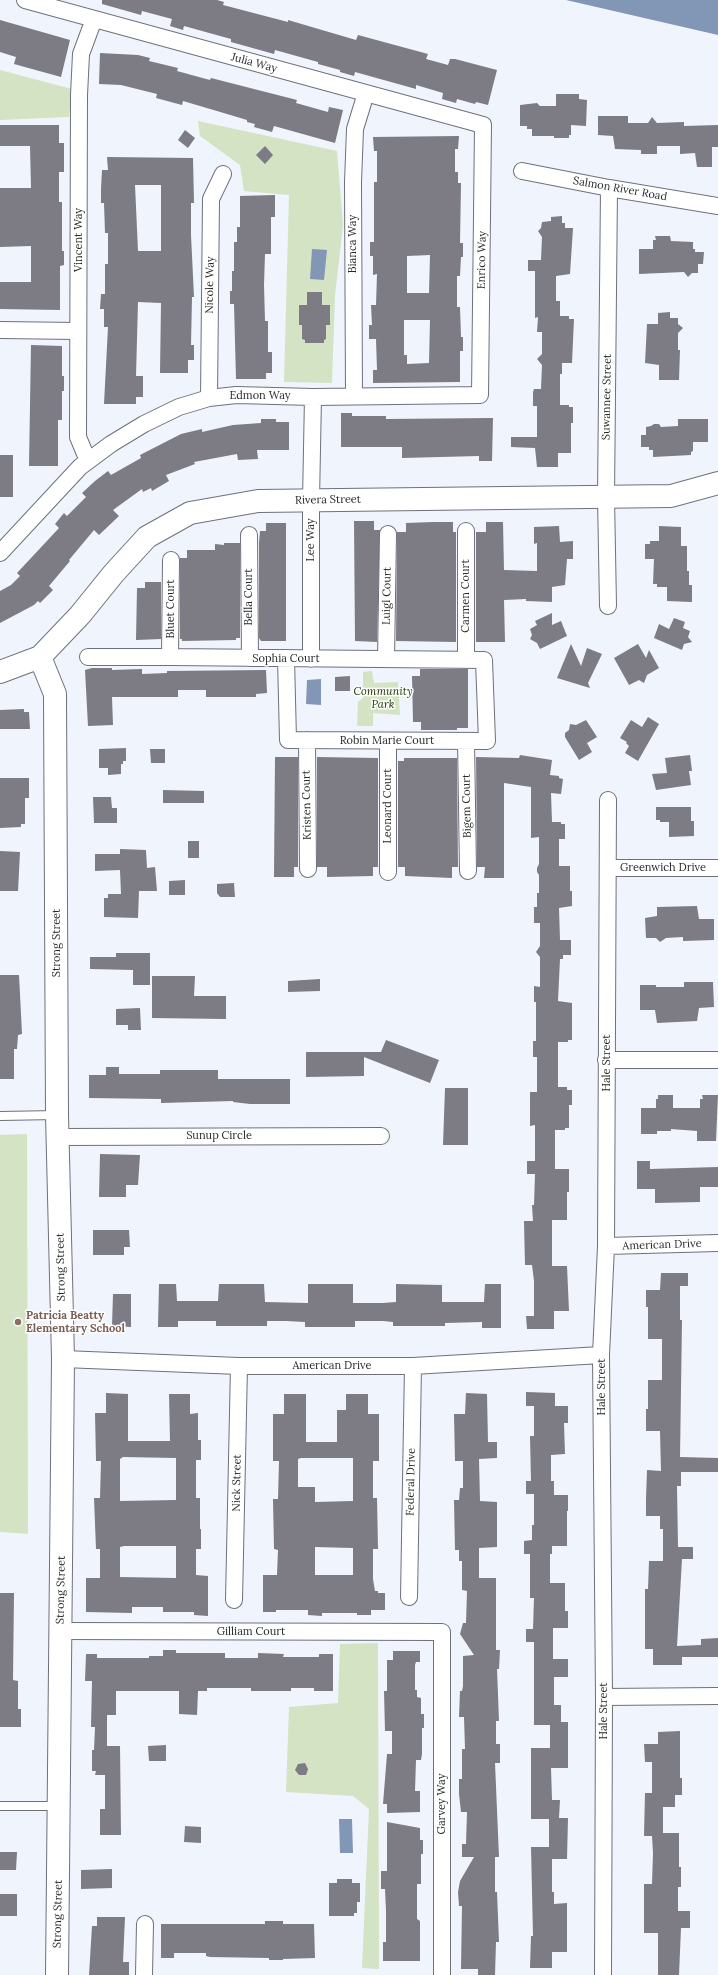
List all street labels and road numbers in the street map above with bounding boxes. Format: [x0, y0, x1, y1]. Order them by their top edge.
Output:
street label: Julia Way [229, 51, 279, 75]
street label: Salmon River Road [572, 174, 668, 204]
street label: Vincent Way [72, 208, 86, 272]
street label: Bianca Way [346, 215, 360, 273]
street label: Enrico Way [475, 231, 489, 289]
street label: Nicole Way [203, 256, 217, 314]
street label: Suwannee Street [600, 354, 614, 440]
street label: Edmon Way [229, 389, 291, 403]
street label: Rivera Street [295, 493, 361, 507]
street label: Lee Way [304, 518, 318, 562]
street label: Carmen Court [459, 559, 473, 633]
street label: Luigl Court [380, 567, 394, 625]
street label: Bella Court [242, 568, 256, 626]
street label: Bluet Court [164, 579, 178, 639]
street label: Sophia Court [252, 652, 320, 666]
street label: Robin Marie Court [340, 734, 434, 748]
street label: Leonard Court [381, 769, 395, 843]
street label: Kristen Court [300, 770, 314, 840]
street label: Bigem Court [460, 774, 474, 838]
street label: Greenwich Drive [620, 861, 706, 875]
street label: Strong Street [50, 909, 64, 977]
street label: Hale Street [600, 1034, 614, 1092]
street label: Sunup Circle [186, 1129, 252, 1143]
street label: Strong Street [54, 1233, 68, 1301]
street label: American Drive [622, 1237, 702, 1253]
street label: Hale Street [595, 1358, 609, 1416]
street label: American Drive [292, 1359, 372, 1373]
street label: Federal Drive [404, 1448, 418, 1516]
street label: Nick Street [230, 1454, 244, 1512]
street label: Strong Street [54, 1556, 68, 1624]
street label: Gilliam Court [217, 1625, 285, 1639]
street label: Hale Street [597, 1682, 611, 1740]
street label: Garvey Way [435, 1774, 449, 1834]
street label: Strong Street [51, 1880, 65, 1948]

